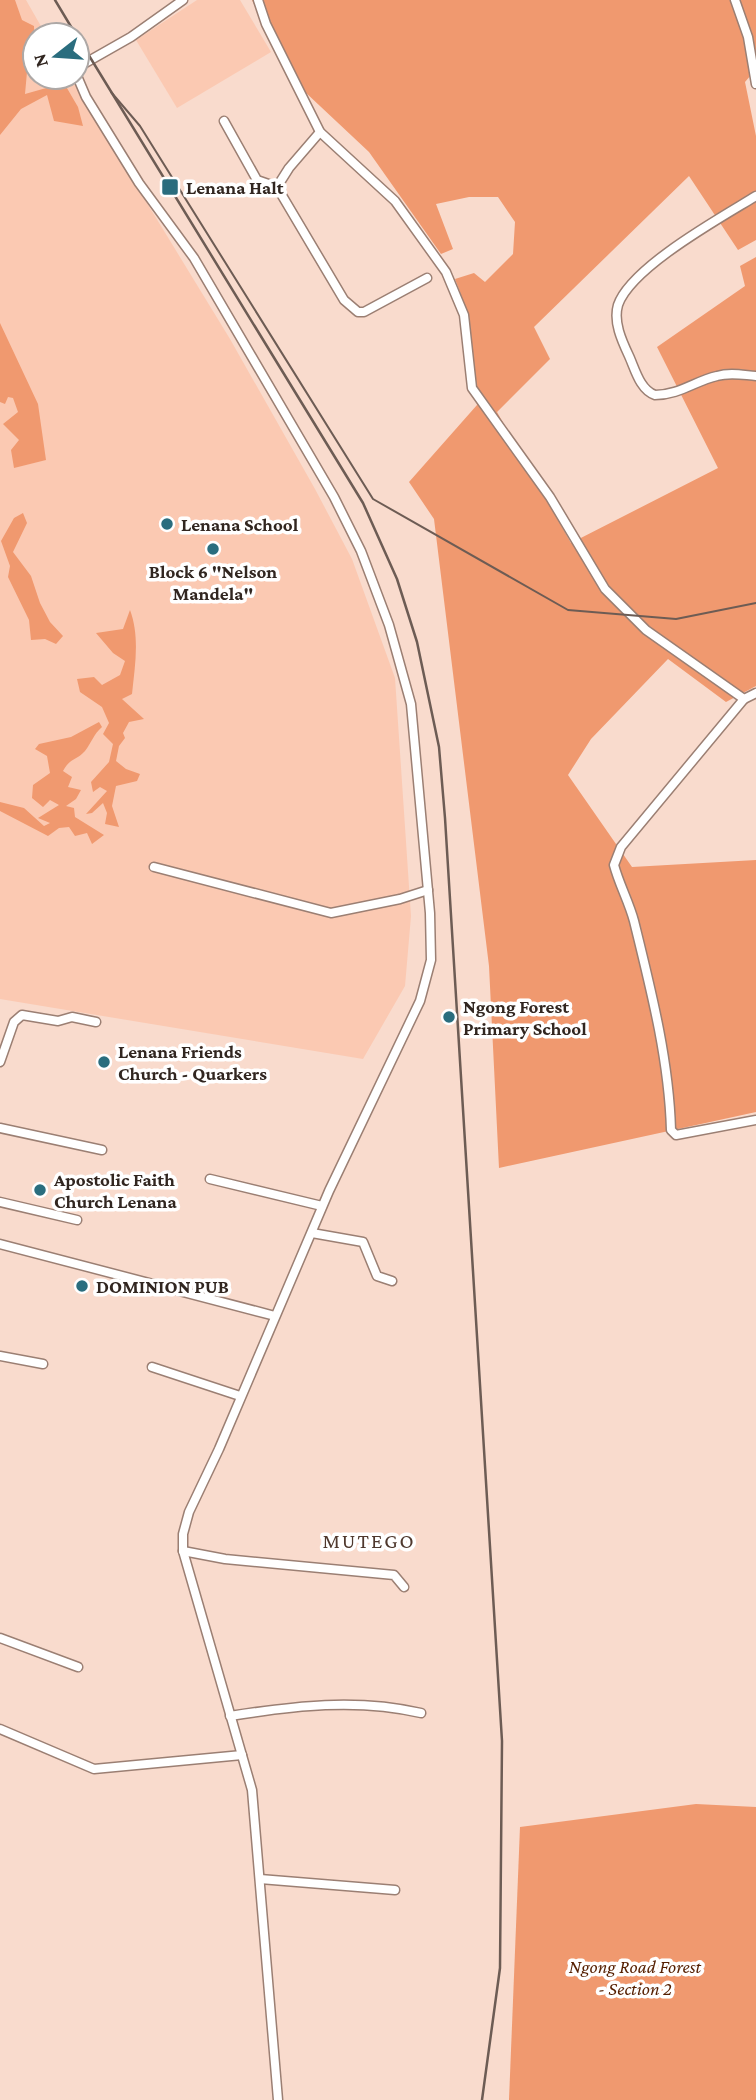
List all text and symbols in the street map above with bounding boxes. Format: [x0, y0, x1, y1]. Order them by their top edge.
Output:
north arrow [21, 21, 91, 91]
text: N [28, 52, 52, 70]
marker: Lenana Halt [160, 177, 180, 197]
place label: Lenana Halt [186, 177, 284, 198]
place label: Lenana School [181, 514, 299, 535]
marker: Lenana School [159, 516, 175, 532]
marker: Block 6 "Nelson Mandela" [205, 541, 221, 557]
place label: Block 6 "Nelson Mandela" [149, 561, 277, 604]
place label: Ngong Forest Primary School [463, 996, 587, 1039]
marker: Ngong Forest Primary School [441, 1009, 457, 1025]
place label: Lenana Friends Church - Quarkers [118, 1041, 267, 1084]
marker: Lenana Friends Church - Quarkers [96, 1054, 112, 1070]
place label: Apostolic Faith Church Lenana [53, 1169, 177, 1212]
marker: Apostolic Faith Church Lenana [32, 1182, 48, 1198]
place label: DOMINION PUB [96, 1276, 229, 1297]
marker: DOMINION PUB [74, 1278, 90, 1294]
district label: MUTEGO [322, 1529, 416, 1553]
park label: Ngong Road Forest - Section 2 [569, 1956, 702, 1999]

